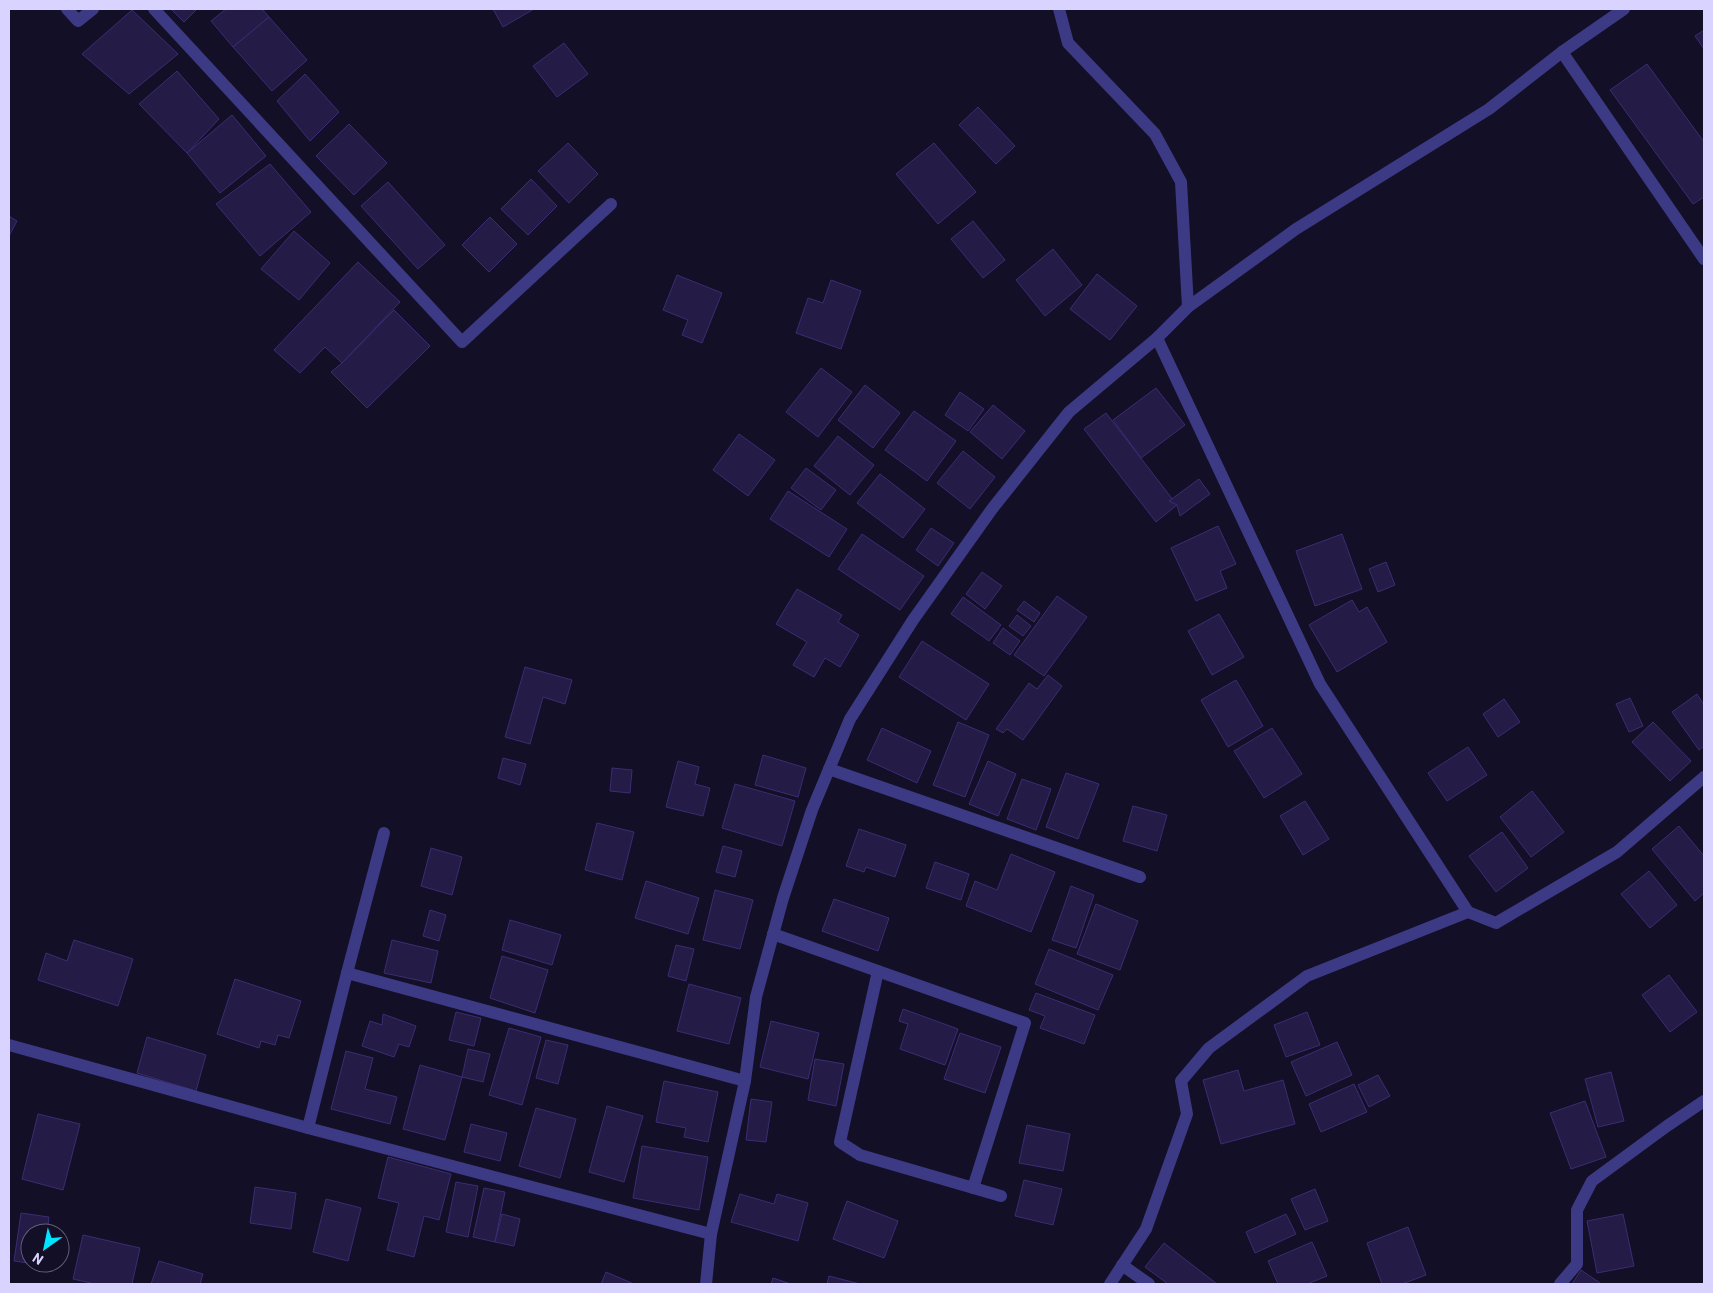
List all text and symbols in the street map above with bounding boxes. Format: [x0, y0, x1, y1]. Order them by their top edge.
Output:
north arrow [20, 1223, 70, 1273]
text: N [29, 1250, 46, 1269]

